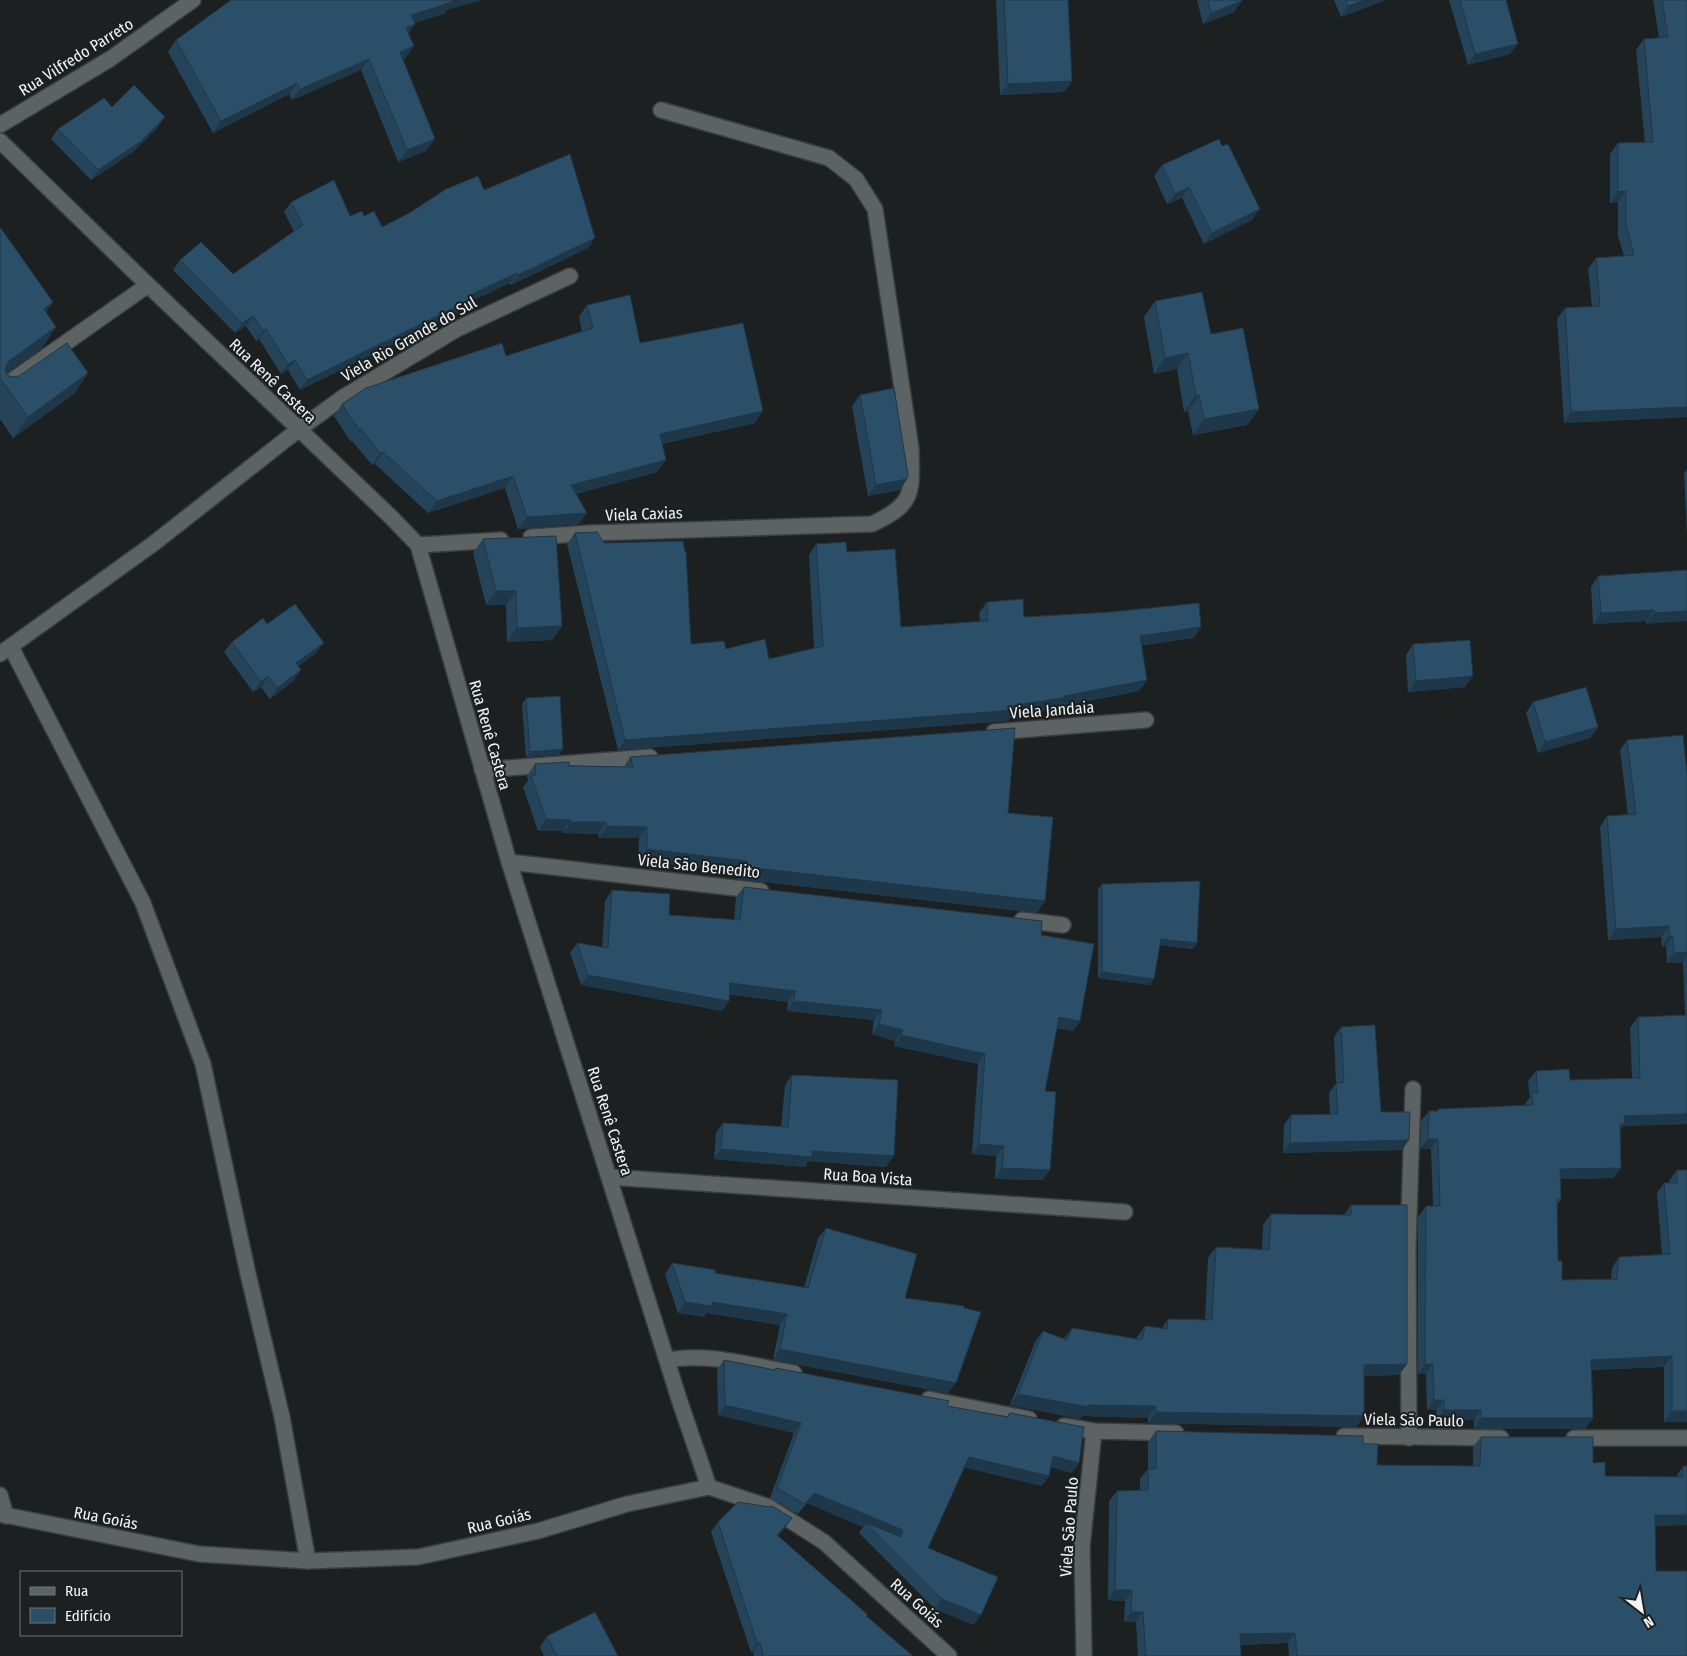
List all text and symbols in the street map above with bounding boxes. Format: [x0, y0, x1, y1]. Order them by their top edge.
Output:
street label: Rua Vilfredo Parreto [15, 14, 137, 100]
street label: Viela Rio Grande do Sul [338, 293, 480, 385]
street label: Rua Renê Castera [226, 335, 321, 427]
street label: Viela Caxias [605, 503, 683, 525]
street label: Rua Renê Castera [465, 678, 515, 792]
street label: Viela Jandaia [1009, 698, 1095, 722]
street label: Viela São Benedito [637, 850, 761, 882]
street label: Rua Renê Castera [583, 1064, 637, 1178]
street label: Rua Boa Vista [823, 1164, 913, 1190]
street label: Viela São Paulo [1364, 1410, 1464, 1430]
street label: Viela Sāo Paulo [1056, 1476, 1082, 1578]
street label: Rua Goiás [72, 1502, 140, 1534]
street label: Rua Goiás [465, 1504, 533, 1538]
legend [20, 1571, 182, 1636]
street label: Rua Goiás [887, 1574, 948, 1632]
text: Rua [65, 1582, 88, 1600]
north arrow [1617, 1586, 1667, 1636]
text: Edifício [65, 1607, 111, 1625]
text: N [1640, 1612, 1656, 1631]

